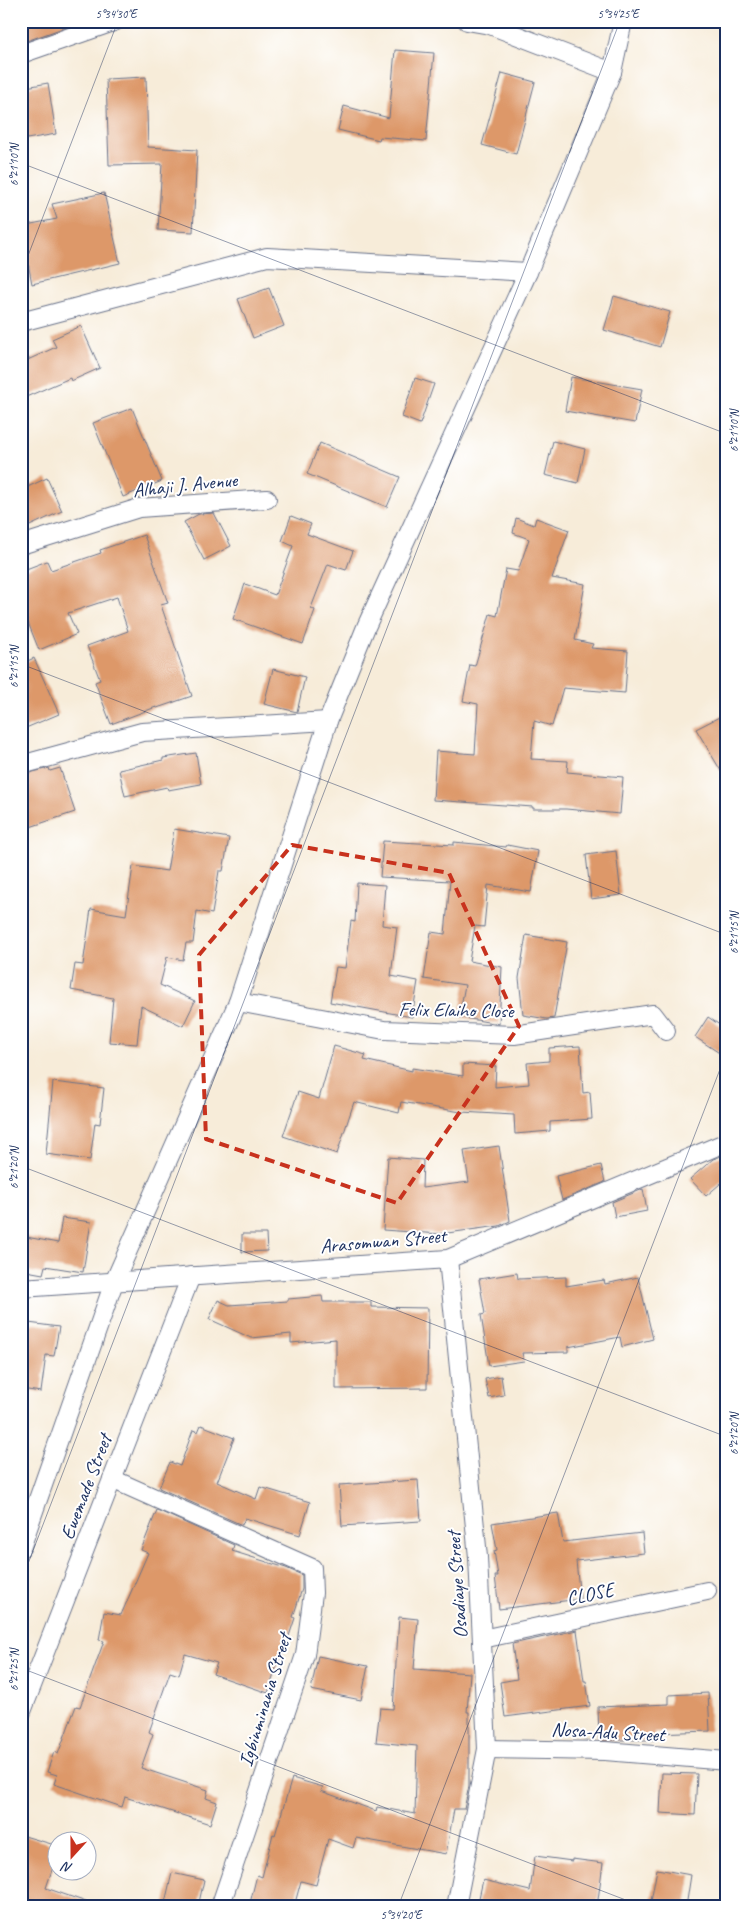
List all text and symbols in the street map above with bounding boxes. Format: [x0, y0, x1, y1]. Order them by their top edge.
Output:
text: 5°34'30"E [96, 6, 138, 22]
text: 5°34'25"E [598, 6, 640, 22]
text: 6°21'10"N [6, 142, 22, 186]
text: 6°21'10"N [726, 408, 742, 452]
street label: Alhaji J. Avenue [132, 467, 240, 503]
text: 6°21'15"N [6, 644, 22, 688]
text: 6°21'15"N [726, 910, 742, 954]
street label: Felix Elaiho Close [398, 997, 515, 1024]
text: 6°21'20"N [6, 1145, 22, 1189]
street label: Arasomwan Street [319, 1223, 449, 1259]
text: 6°21'20"N [726, 1411, 742, 1455]
street label: Ewemade Street [55, 1428, 119, 1543]
street label: Osadiaye Street [441, 1527, 473, 1639]
street label: CLOSE [564, 1576, 619, 1611]
street label: Igbinminania Street [233, 1627, 298, 1769]
text: 6°21'25"N [6, 1647, 22, 1691]
street label: Nosa-Adu Street [551, 1717, 668, 1748]
north arrow [48, 1830, 98, 1880]
text: N [58, 1857, 75, 1877]
text: 5°34'20"E [381, 1907, 423, 1923]

